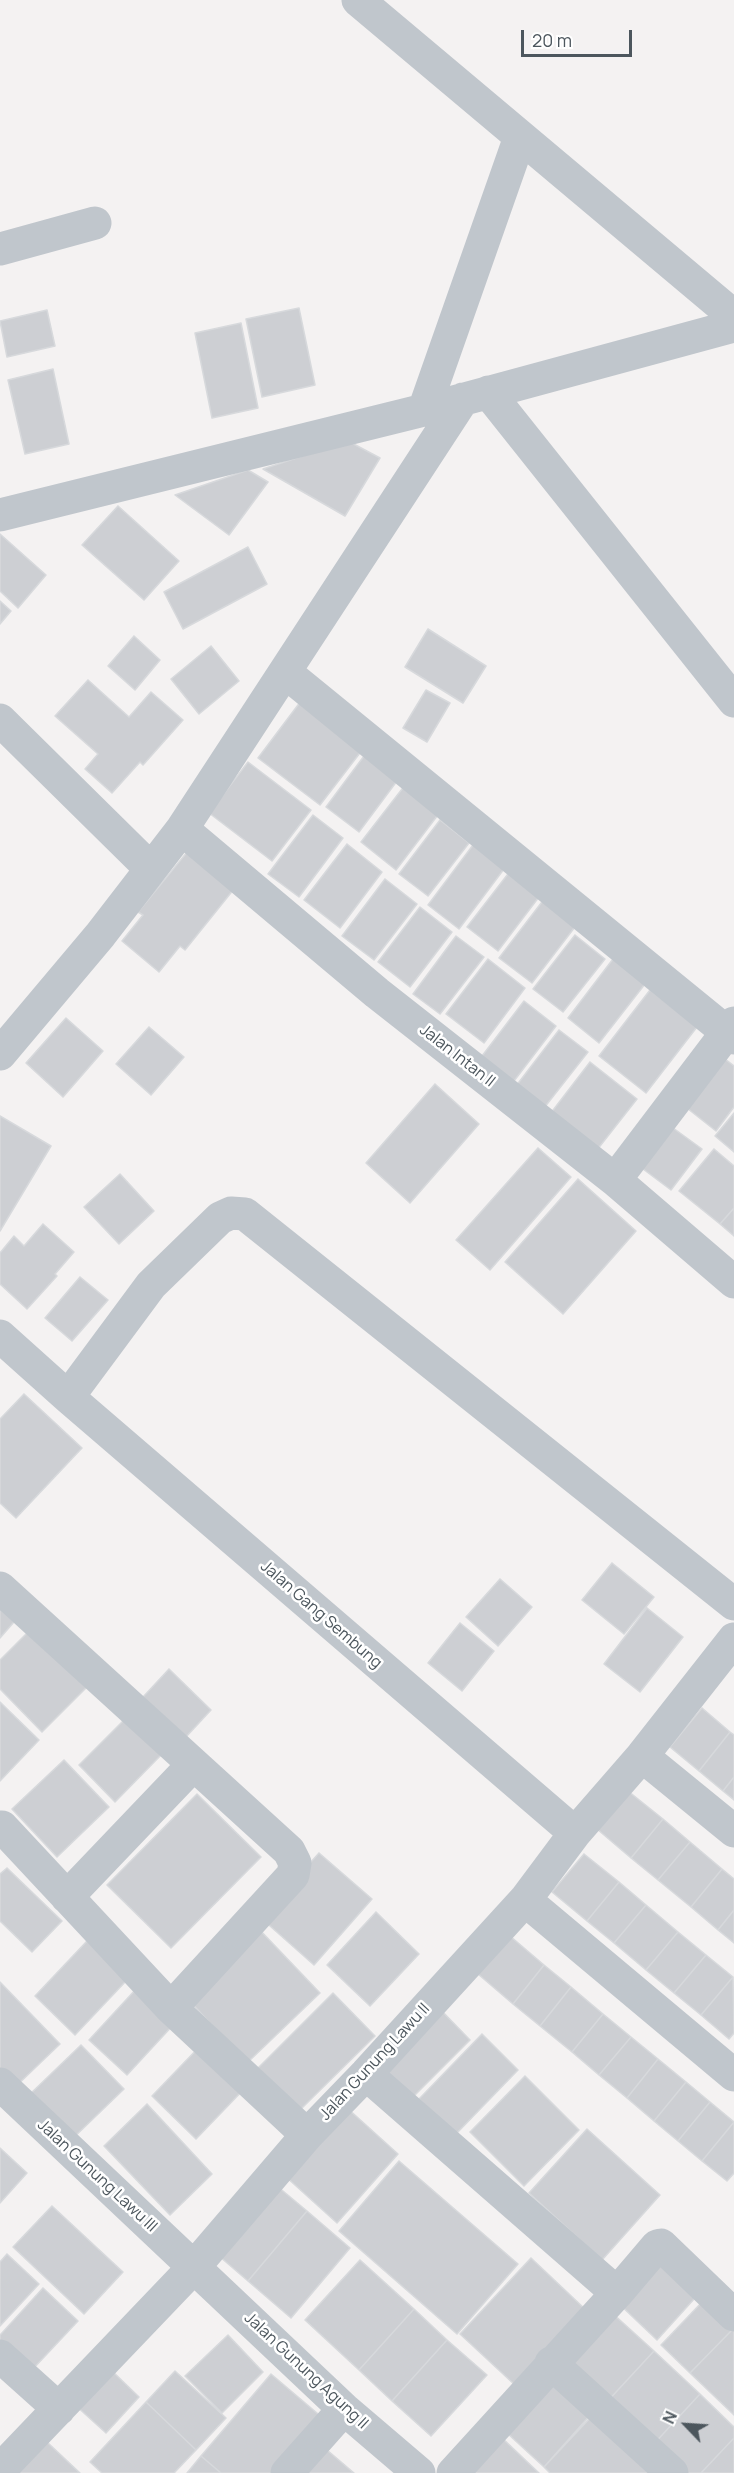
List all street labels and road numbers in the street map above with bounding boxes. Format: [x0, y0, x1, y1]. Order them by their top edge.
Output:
street label: Jalan Intan II [415, 1021, 499, 1091]
street label: Jalan Gang Sembung [256, 1557, 386, 1673]
street label: Jalan Gunung Lawu II [316, 2000, 434, 2124]
street label: Jalan Gunung Lawu III [33, 2116, 161, 2236]
street label: Jalan Gunung Agung II [240, 2309, 372, 2433]

